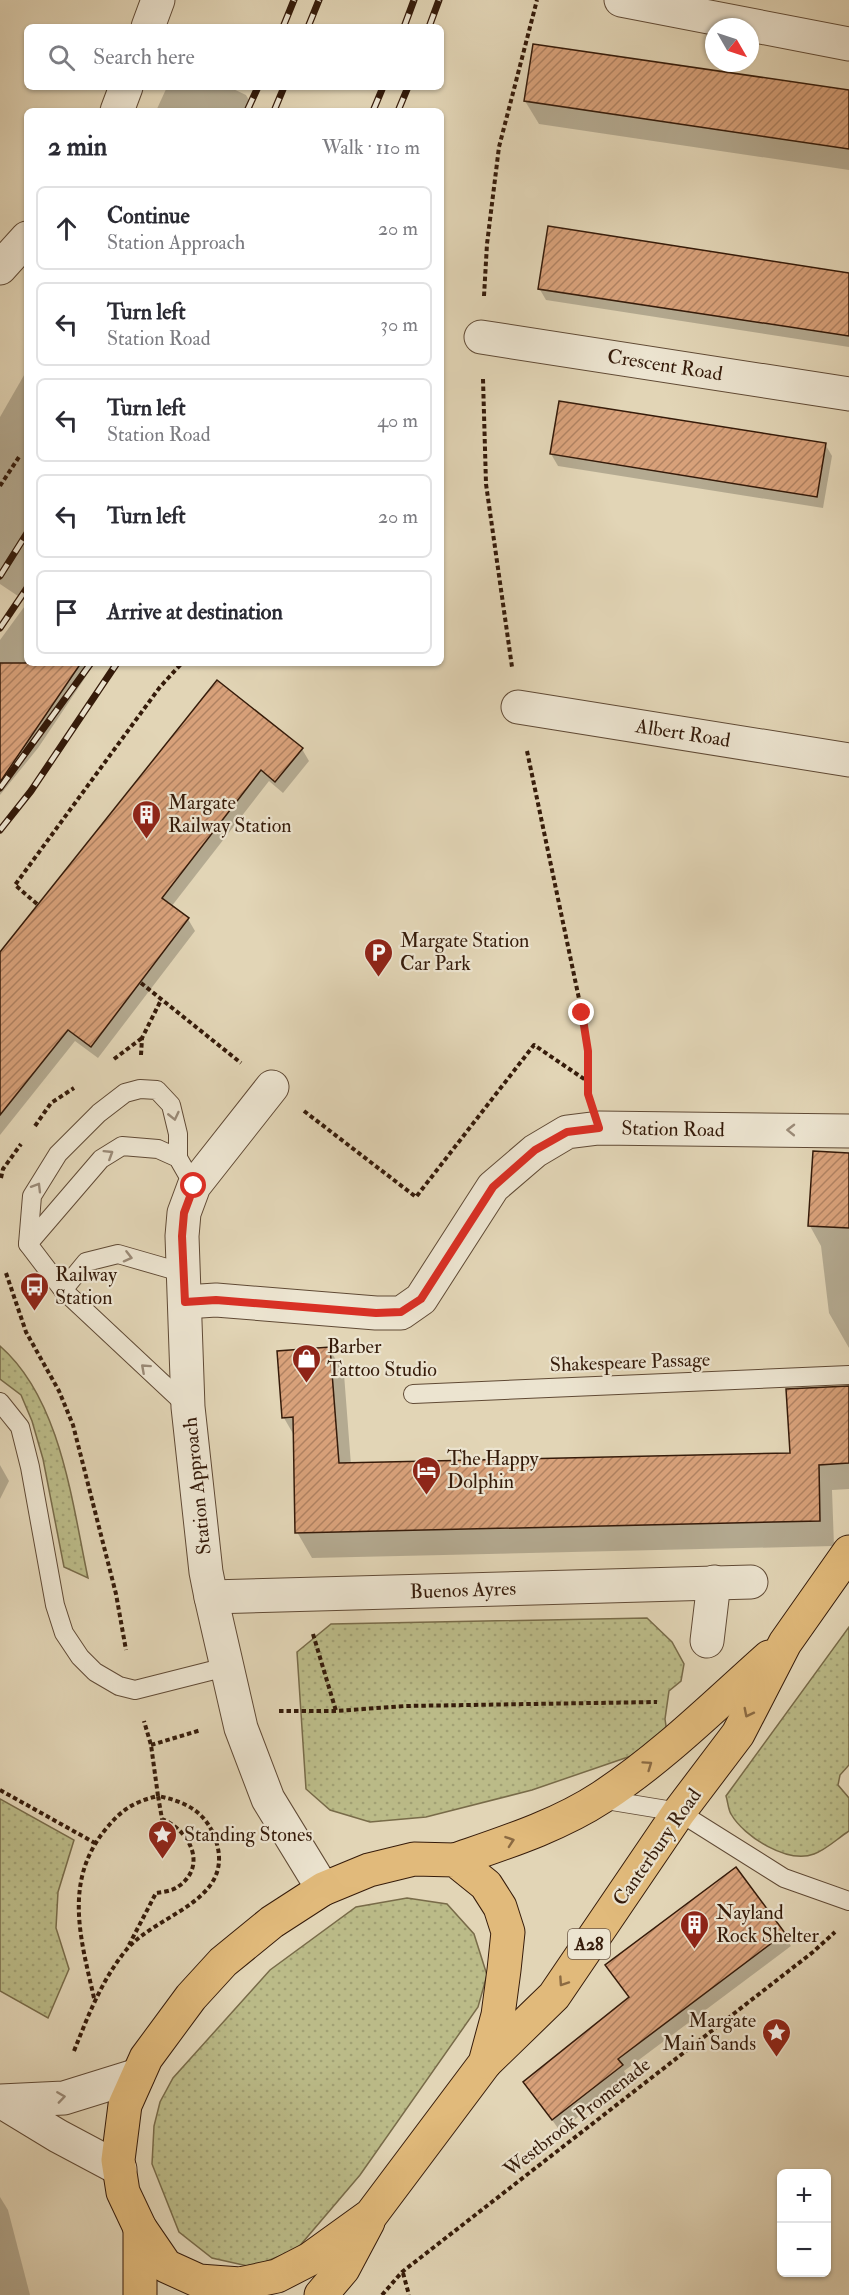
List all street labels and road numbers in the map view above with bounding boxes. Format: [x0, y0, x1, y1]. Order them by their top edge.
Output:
street label: Crescent Road [606, 344, 724, 386]
street label: Albert Road [633, 713, 732, 753]
street label: Station Road [621, 1116, 725, 1142]
street label: Shakespeare Passage [549, 1347, 711, 1378]
street label: Station Approach [177, 1415, 218, 1556]
street label: Buenos Ayres [409, 1576, 517, 1604]
street label: Canterbury Road [607, 1783, 707, 1911]
road number: A28 [568, 1929, 610, 1959]
street label: Westbrook Promenade [498, 2052, 655, 2183]

